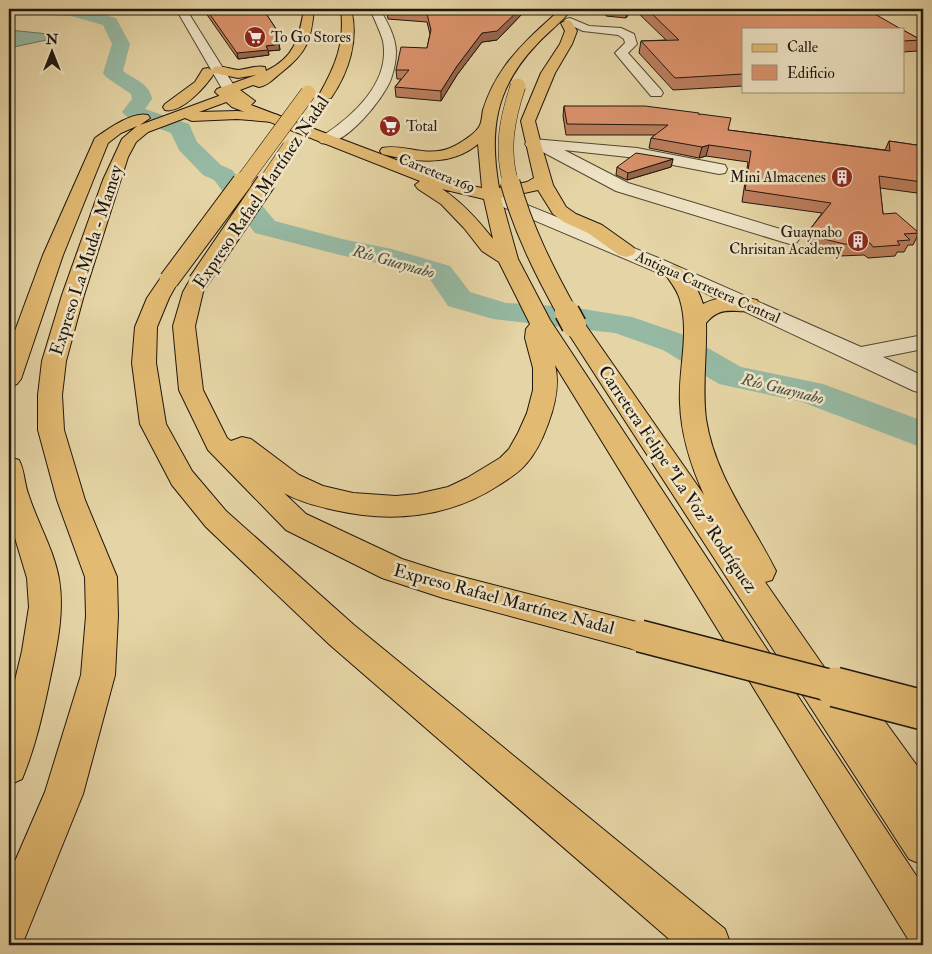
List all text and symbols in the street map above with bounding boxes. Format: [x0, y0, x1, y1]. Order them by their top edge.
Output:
supermarket icon: To Go Stores [243, 25, 267, 49]
north arrow [28, 28, 78, 78]
place label: To Go Stores [271, 28, 351, 47]
legend [742, 28, 904, 92]
text: N [45, 31, 59, 48]
text: Calle [787, 38, 818, 57]
text: Edificio [787, 64, 835, 83]
street label: Expreso Rafael Martínez Nadal [188, 91, 335, 293]
supermarket icon: Total [378, 114, 402, 138]
place label: Total [406, 117, 437, 136]
street label: Carretera 169 [396, 149, 478, 197]
street label: Expreso La Muda - Mamey [45, 161, 128, 358]
building icon: Mini Almacenes [830, 165, 854, 189]
place label: Mini Almacenes [730, 168, 826, 187]
place label: Guaynabo Chrisitan Academy [729, 223, 842, 259]
building icon: Guaynabo Chrisitan Academy [846, 229, 870, 253]
water label: Río Guaynabo [350, 240, 437, 283]
street label: Antigua Carretera Central [632, 247, 783, 328]
street label: Carretera Felipe "La Voz" Rodríguez [593, 361, 763, 598]
water label: Río Guaynabo [739, 369, 826, 409]
street label: Expreso Rafael Martínez Nadal [391, 559, 617, 640]

